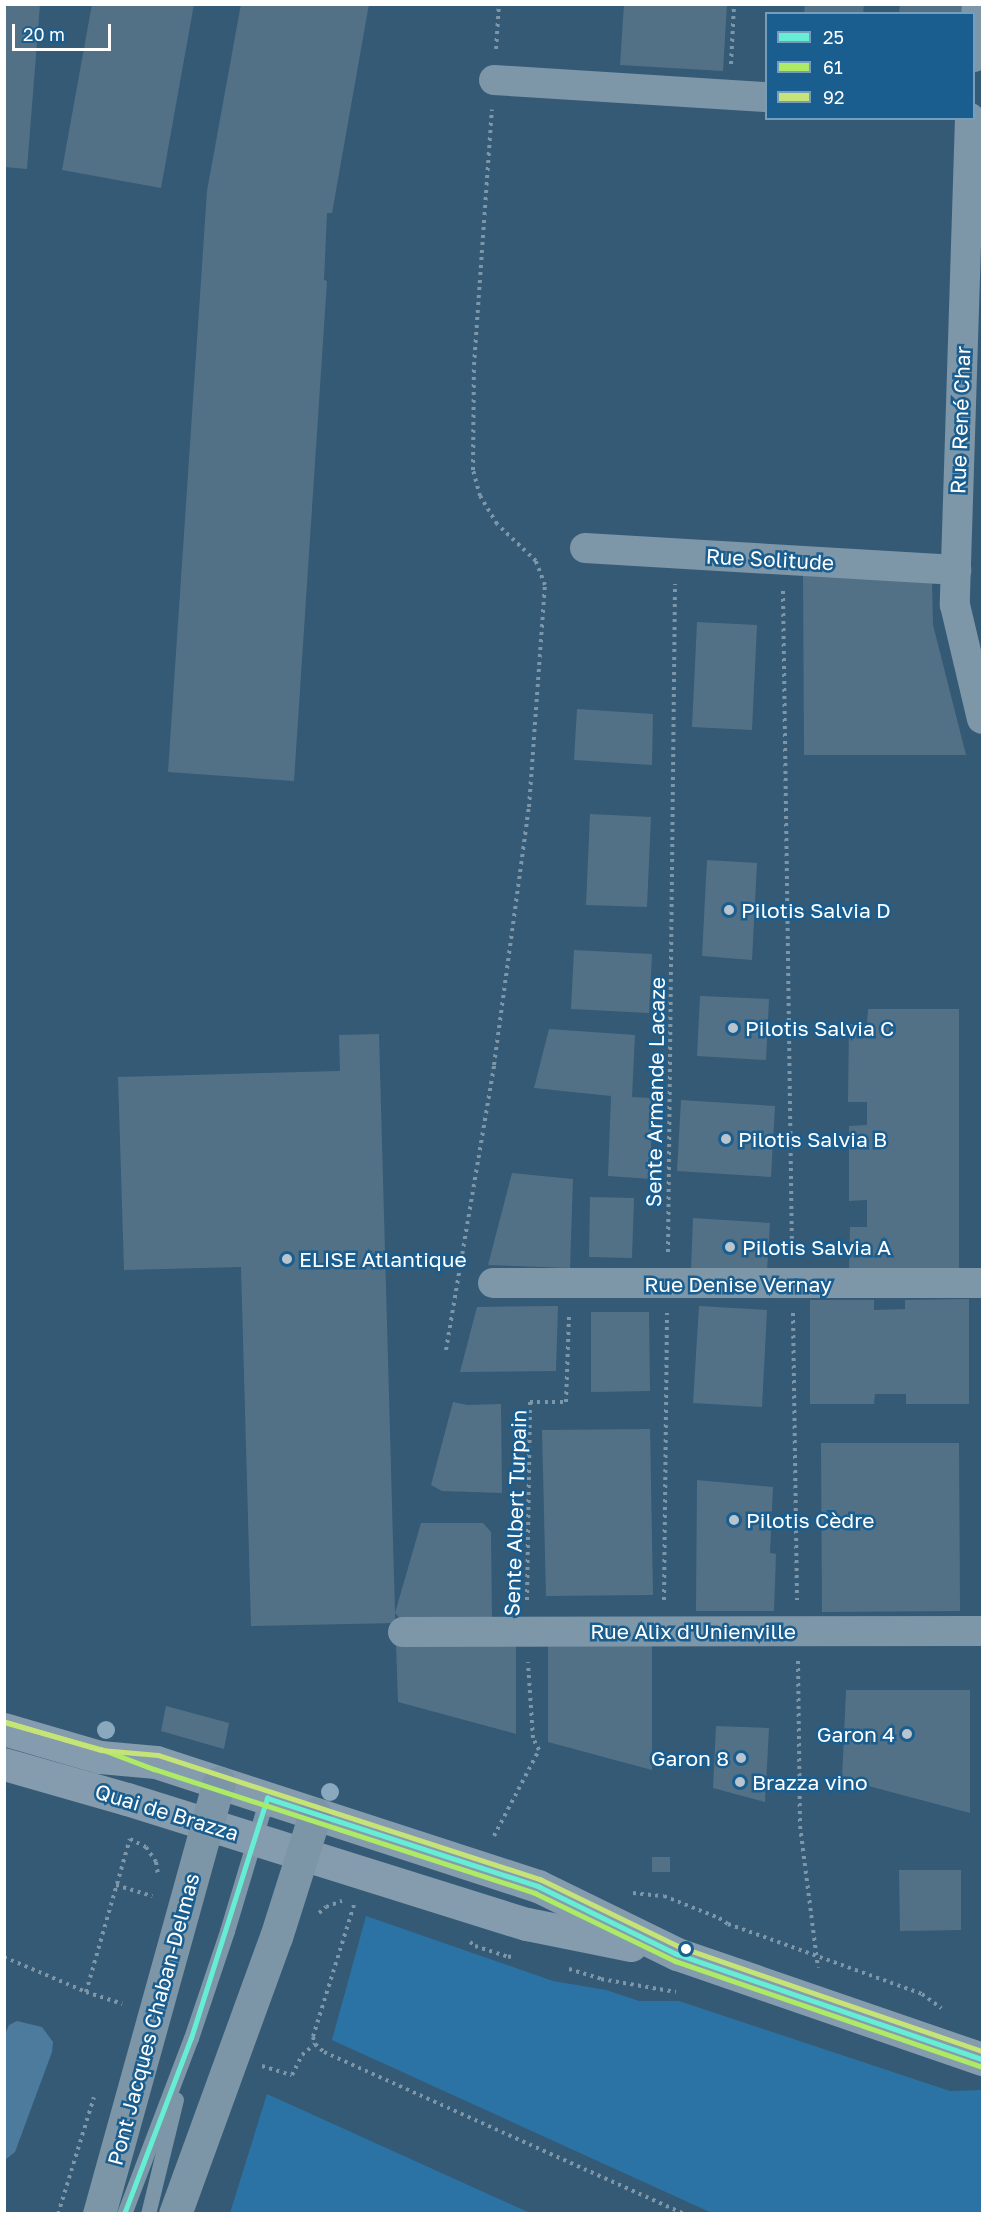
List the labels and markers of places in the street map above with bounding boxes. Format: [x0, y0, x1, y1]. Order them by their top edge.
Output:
place label: Pilotis Salvia D [741, 897, 891, 923]
marker: Pilotis Salvia D [722, 903, 736, 917]
place label: Pilotis Salvia C [745, 1015, 894, 1041]
marker: Pilotis Salvia C [726, 1021, 740, 1035]
place label: Pilotis Salvia B [738, 1126, 887, 1152]
marker: Pilotis Salvia B [719, 1132, 733, 1146]
place label: Pilotis Salvia A [742, 1234, 891, 1260]
marker: Pilotis Salvia A [723, 1240, 737, 1254]
place label: ELISE Atlantique [299, 1246, 467, 1272]
marker: ELISE Atlantique [280, 1252, 294, 1266]
place label: Pilotis Cèdre [746, 1507, 874, 1533]
marker: Pilotis Cèdre [727, 1513, 741, 1527]
place label: Garon 4 [817, 1721, 895, 1747]
marker: Garon 4 [900, 1727, 914, 1741]
place label: Garon 8 [651, 1745, 729, 1771]
marker: Garon 8 [734, 1751, 748, 1765]
place label: Brazza vino [752, 1769, 868, 1795]
marker: Brazza vino [733, 1775, 747, 1789]
unlabelled marker [680, 1943, 692, 1955]

